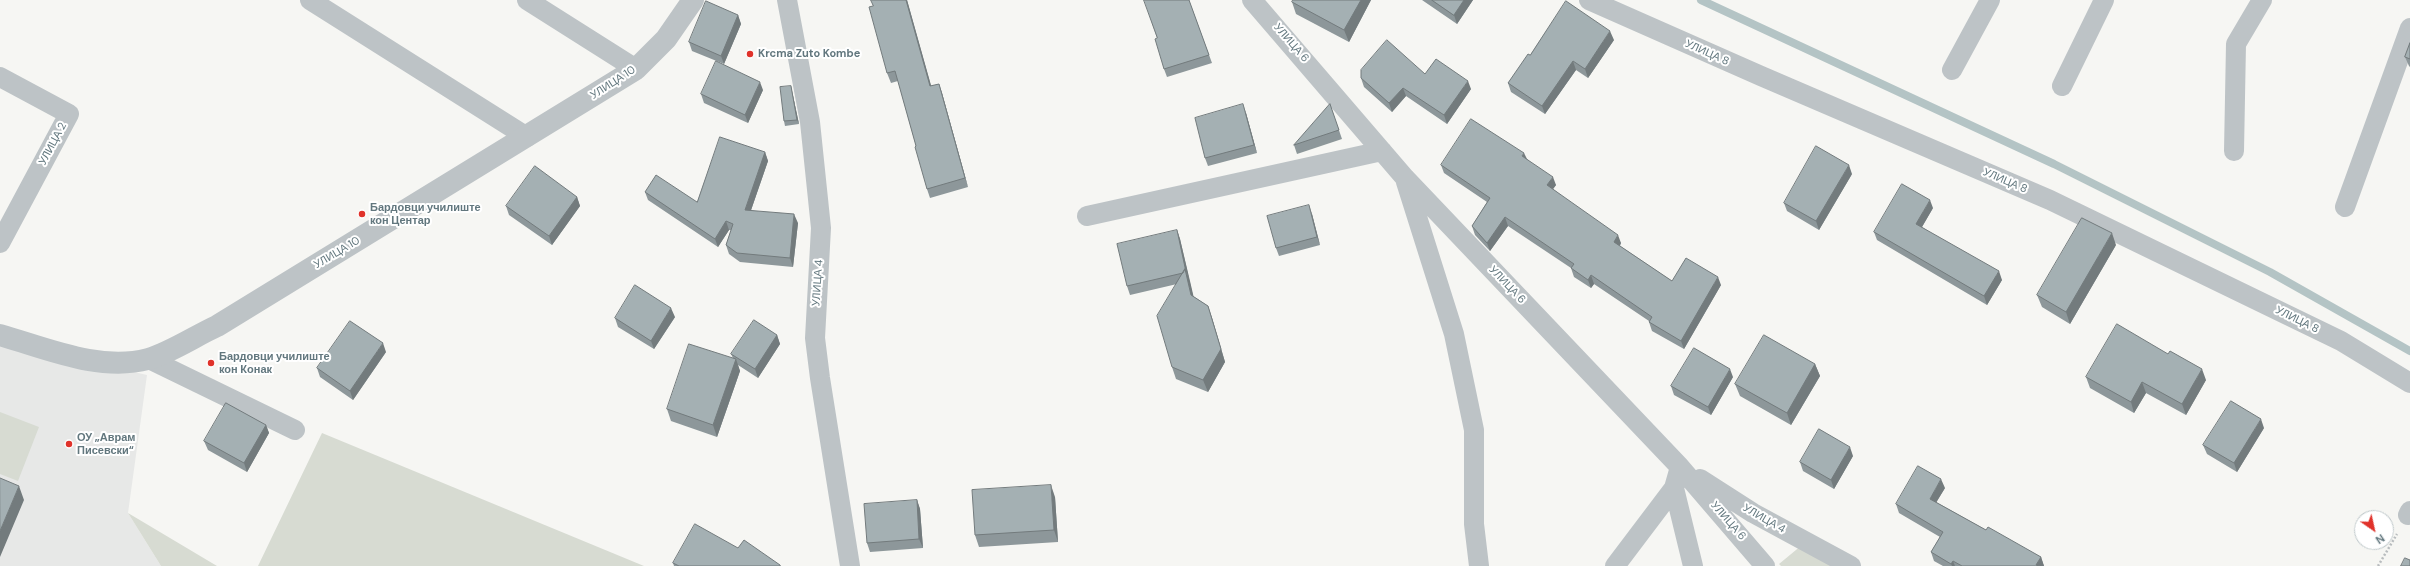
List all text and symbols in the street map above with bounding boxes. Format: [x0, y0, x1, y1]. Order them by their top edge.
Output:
street label: УЛИЦА 6 [1271, 21, 1311, 65]
street label: УЛИЦА 8 [1683, 37, 1731, 69]
place label: Krcma Zuto Kombe [758, 47, 860, 61]
marker: Krcma Zuto Kombe [745, 49, 755, 59]
street label: УЛИЦА 10 [588, 64, 638, 102]
street label: УЛИЦА 2 [36, 120, 70, 168]
street label: УЛИЦА 8 [1981, 166, 2029, 196]
place label: Бардовци училиште кон Центар [370, 201, 481, 227]
marker: Бардовци училиште кон Центар [357, 209, 367, 219]
street label: УЛИЦА 10 [312, 234, 362, 272]
street label: УЛИЦА 4 [810, 259, 826, 307]
street label: УЛИЦА 6 [1486, 263, 1528, 307]
street label: УЛИЦА 8 [2273, 304, 2321, 336]
place label: Бардовци училиште кон Конак [219, 350, 330, 376]
marker: Бардовци училиште кон Конак [206, 358, 216, 368]
place label: ОУ „Аврам Писевски“ [77, 431, 135, 457]
marker: ОУ „Аврам Писевски“ [64, 439, 74, 449]
street label: УЛИЦА 6 [1708, 499, 1748, 543]
street label: УЛИЦА 4 [1740, 502, 1788, 536]
north arrow [2354, 510, 2394, 550]
text: N [2373, 531, 2387, 547]

